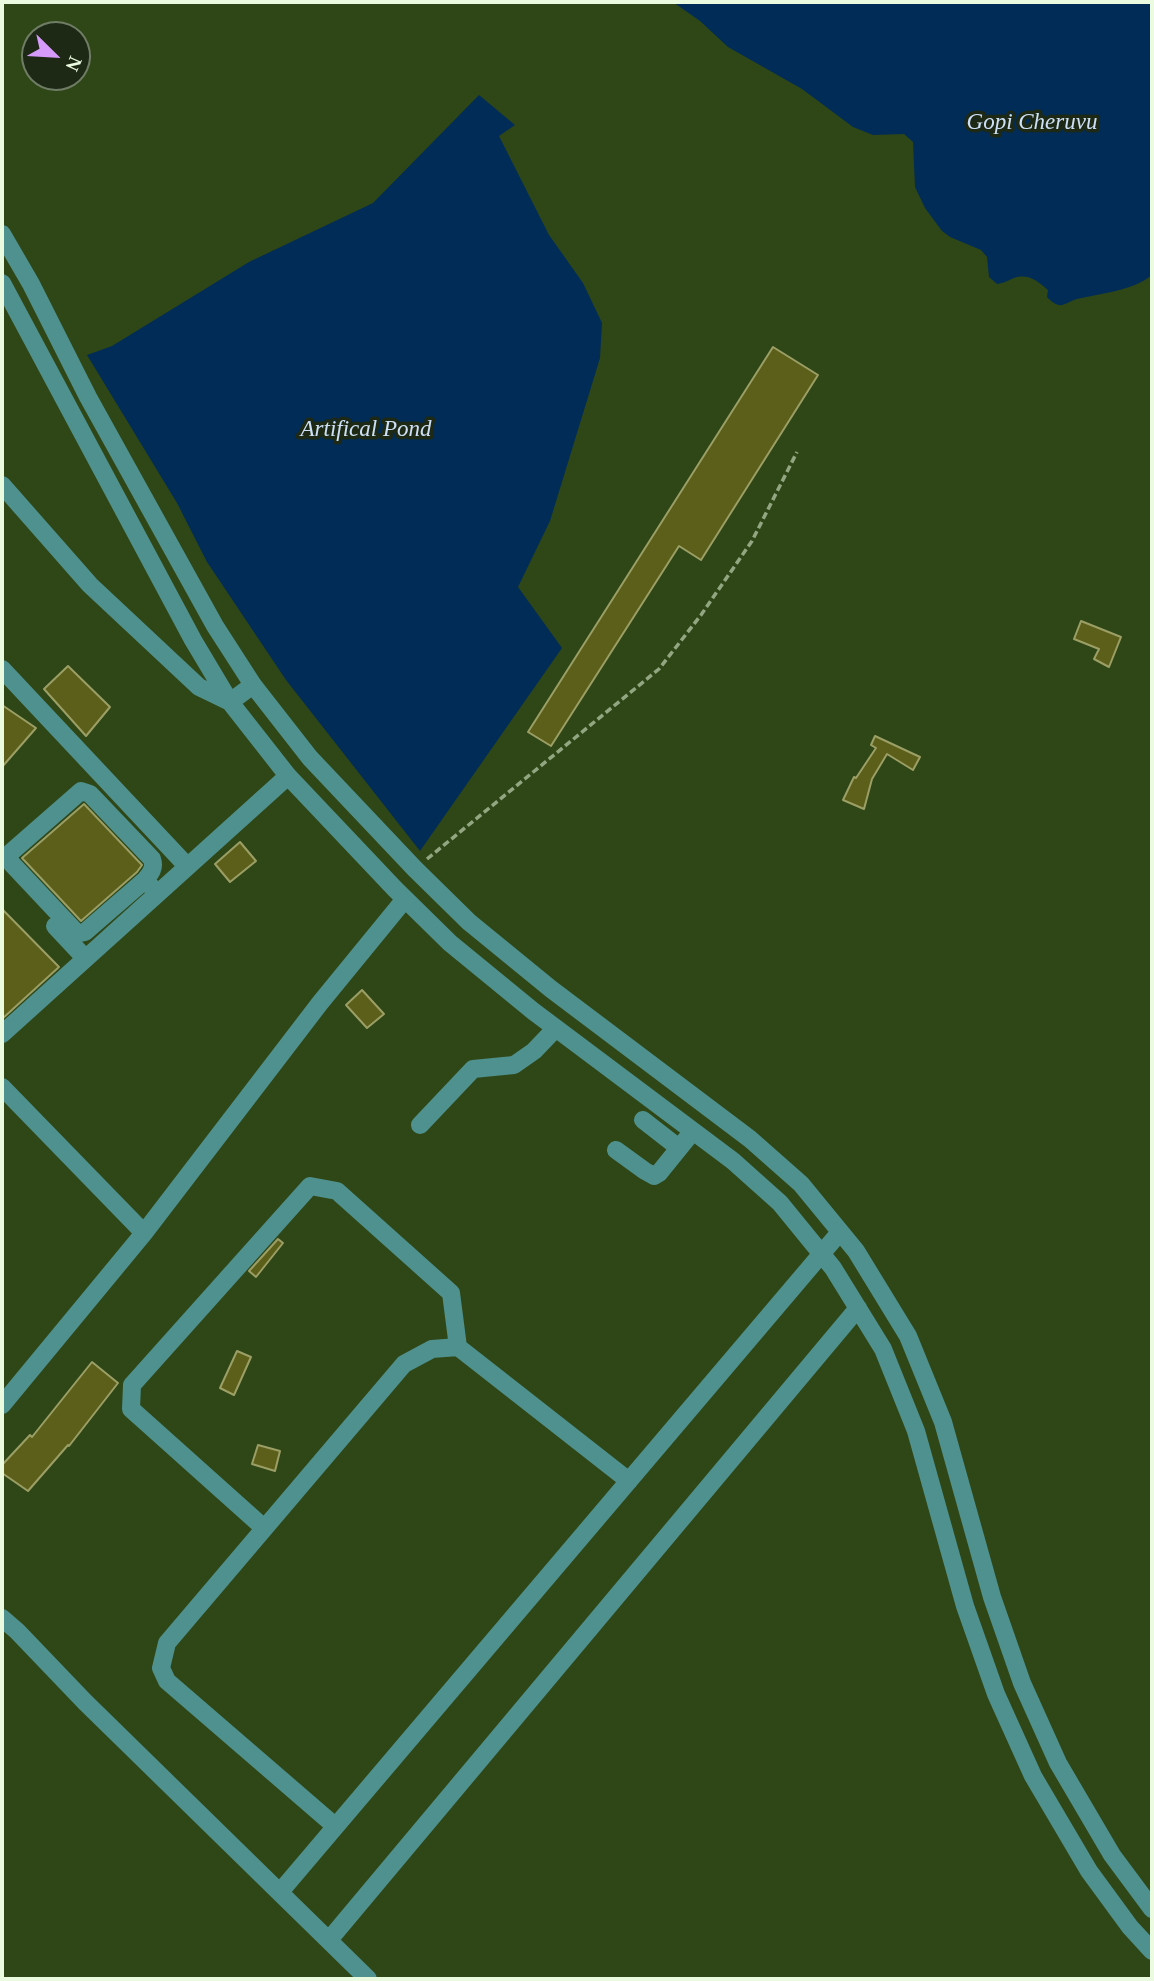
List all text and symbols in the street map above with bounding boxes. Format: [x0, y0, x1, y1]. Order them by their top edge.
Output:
north arrow [21, 21, 91, 91]
text: N [61, 53, 86, 74]
water label: Gopi Cheruvu [967, 109, 1097, 137]
water label: Artifical Pond [301, 416, 431, 444]

